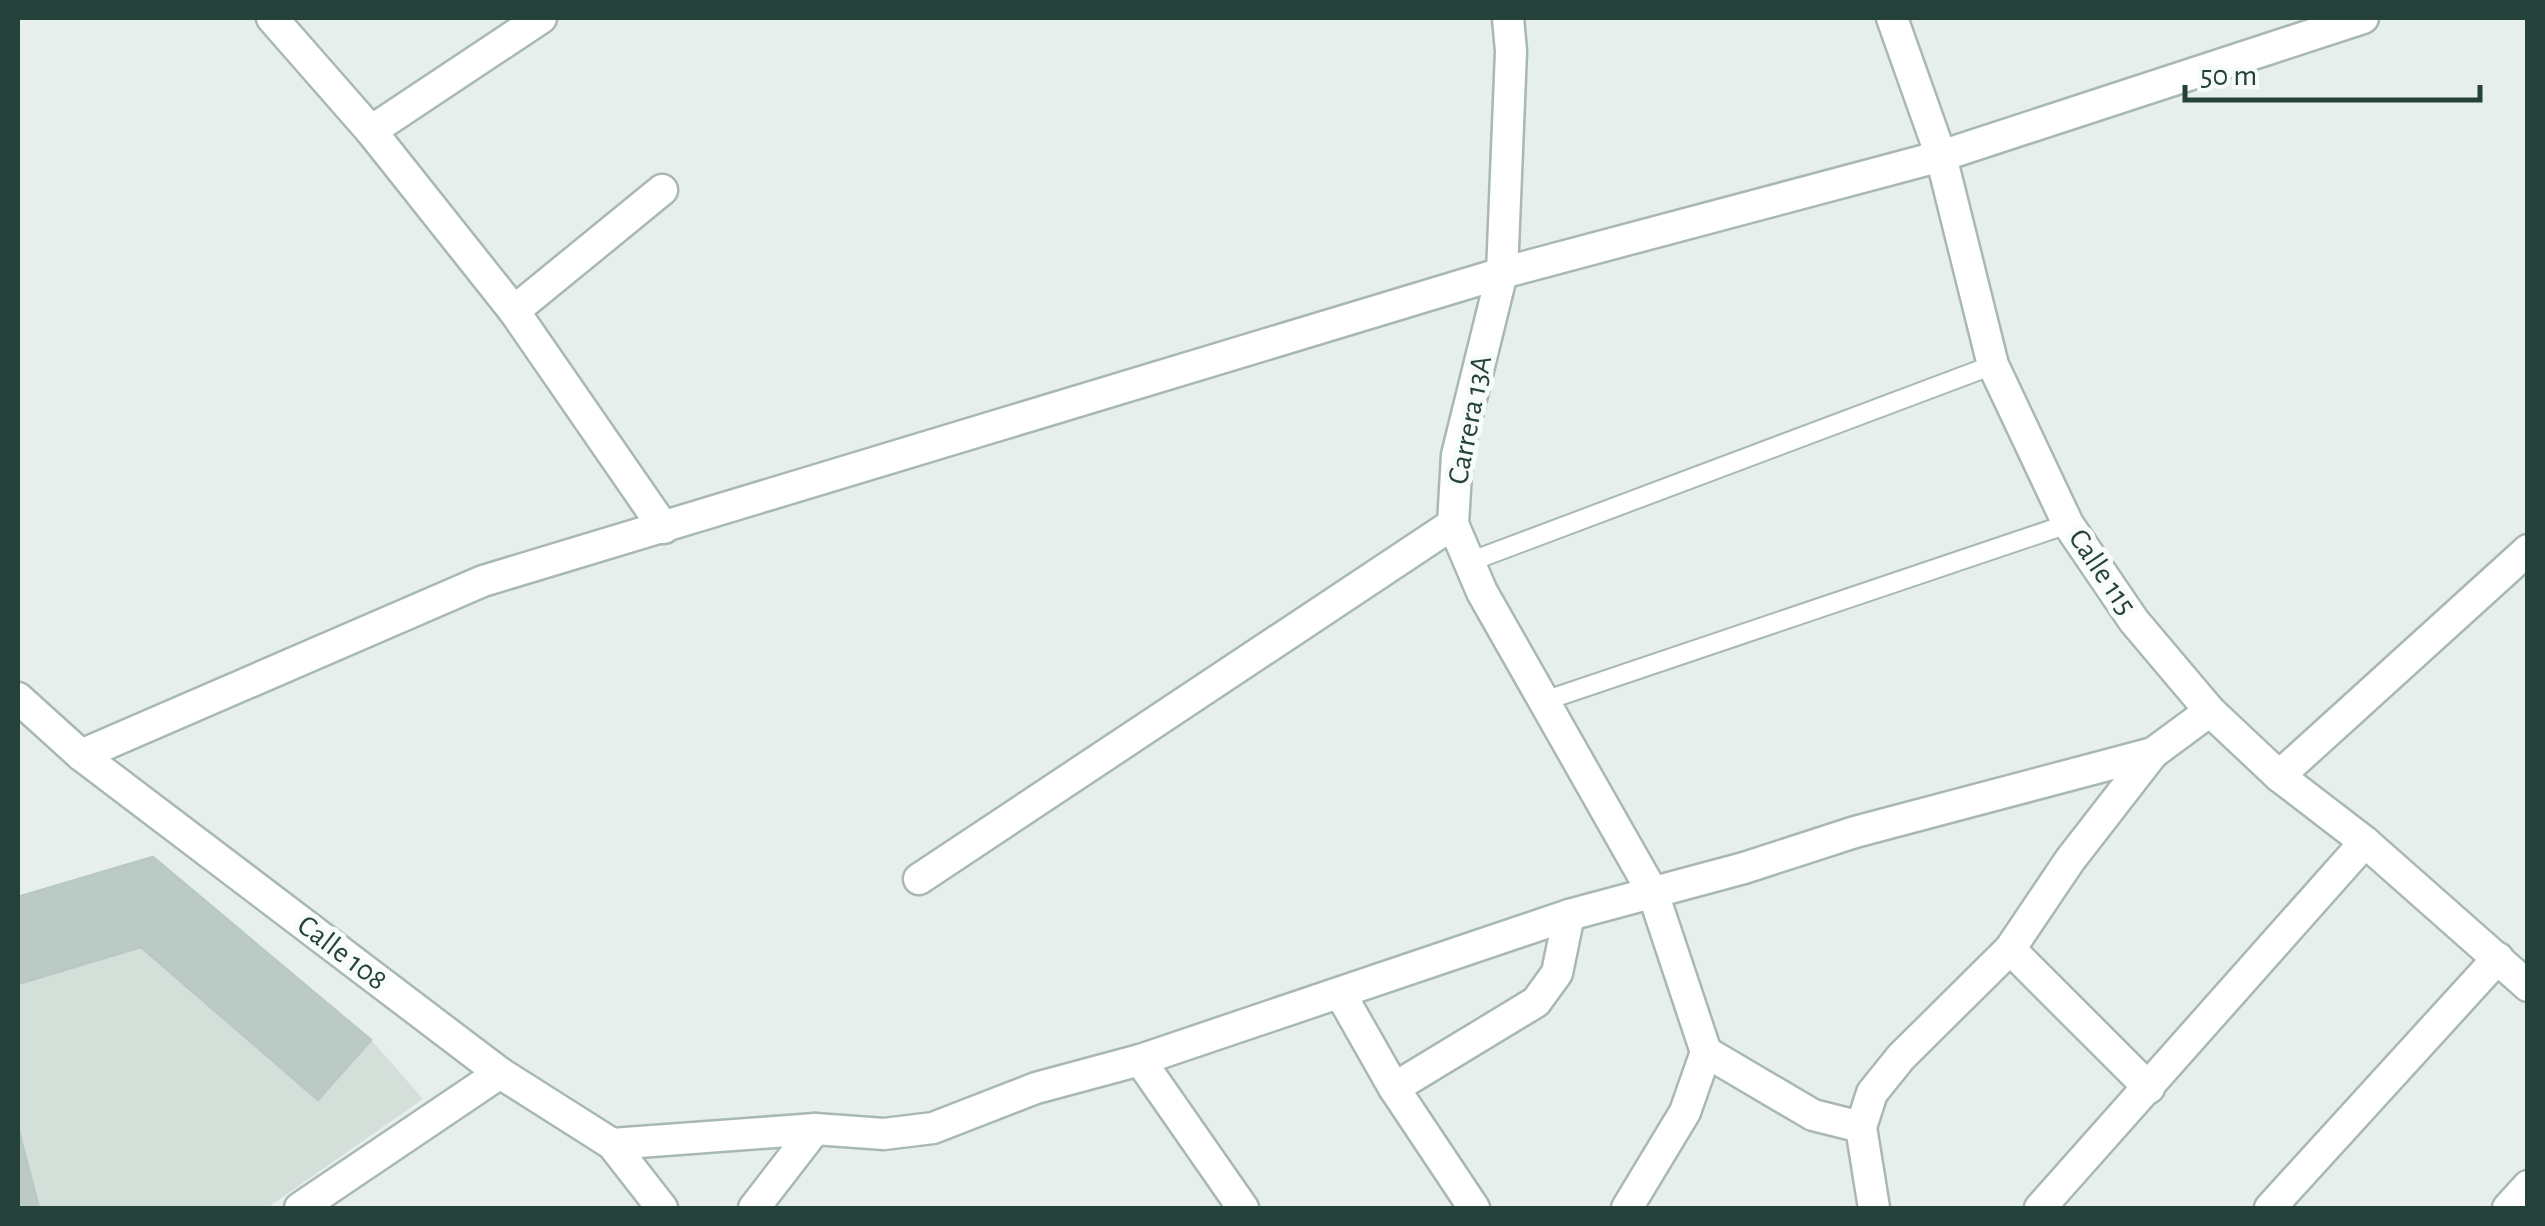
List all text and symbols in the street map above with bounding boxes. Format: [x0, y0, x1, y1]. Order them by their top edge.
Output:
scale bar [2185, 40, 2480, 102]
text: 50 m [2200, 61, 2257, 91]
street label: Carrera 13A [1443, 353, 1497, 487]
street label: Calle 115 [2063, 524, 2141, 620]
street label: Calle 108 [292, 910, 392, 996]

